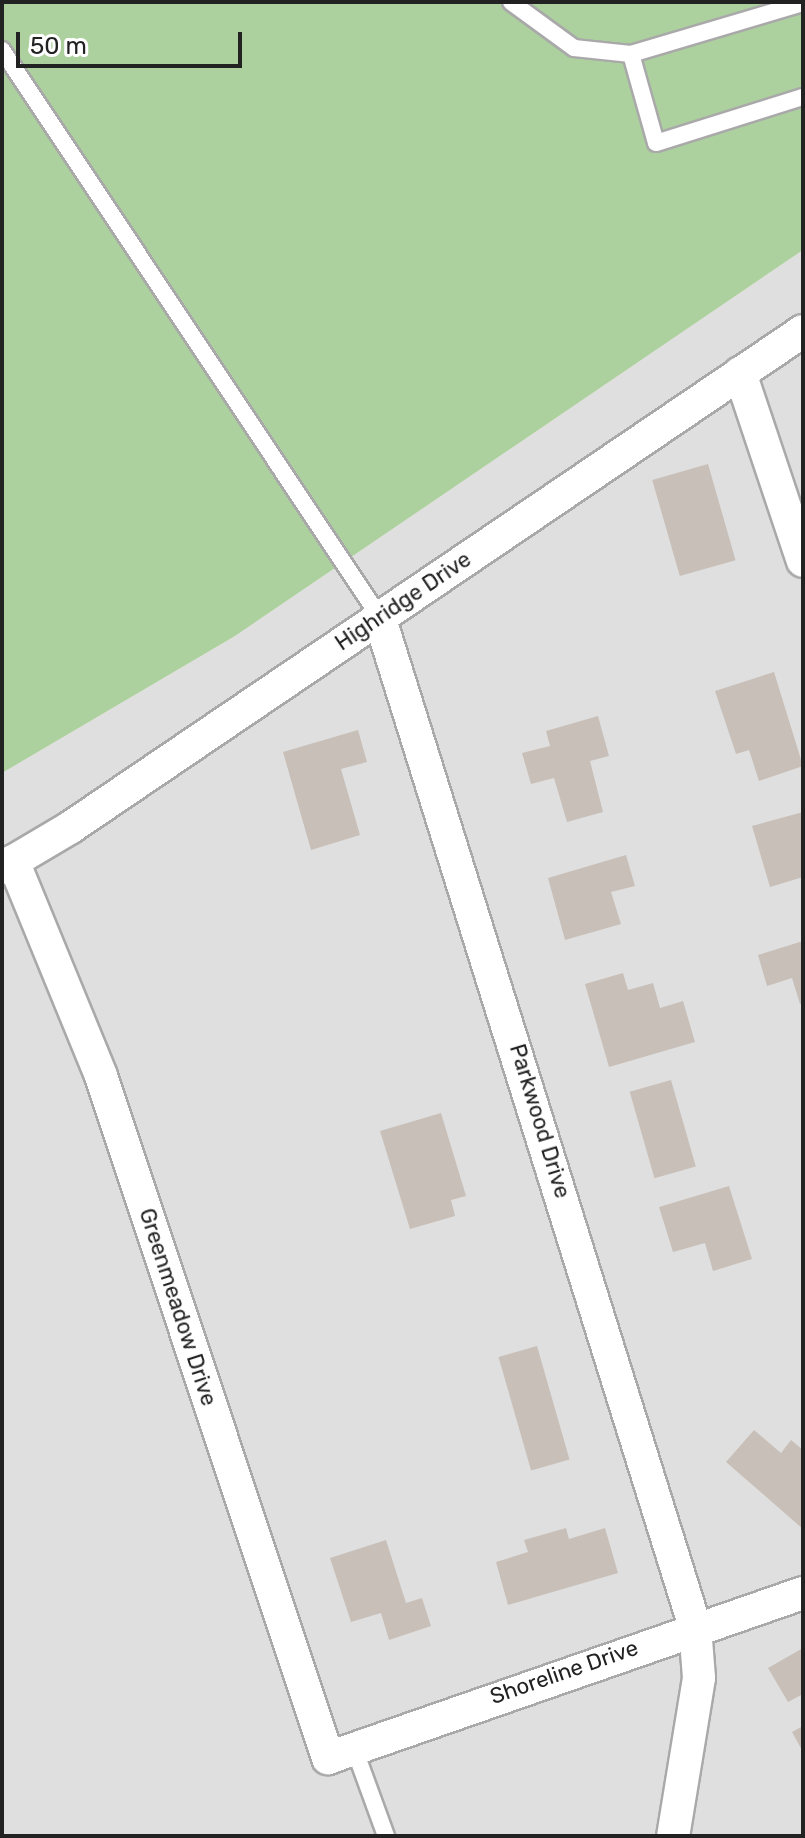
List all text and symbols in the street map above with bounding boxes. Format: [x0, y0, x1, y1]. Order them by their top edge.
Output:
scale bar [20, 16, 246, 66]
text: 50 m [30, 32, 87, 60]
street label: Highridge Drive [330, 546, 476, 656]
street label: Parkwood Drive [504, 1041, 576, 1201]
street label: Greenmeadow Drive [134, 1205, 222, 1409]
street label: Shoreline Drive [487, 1634, 641, 1710]

